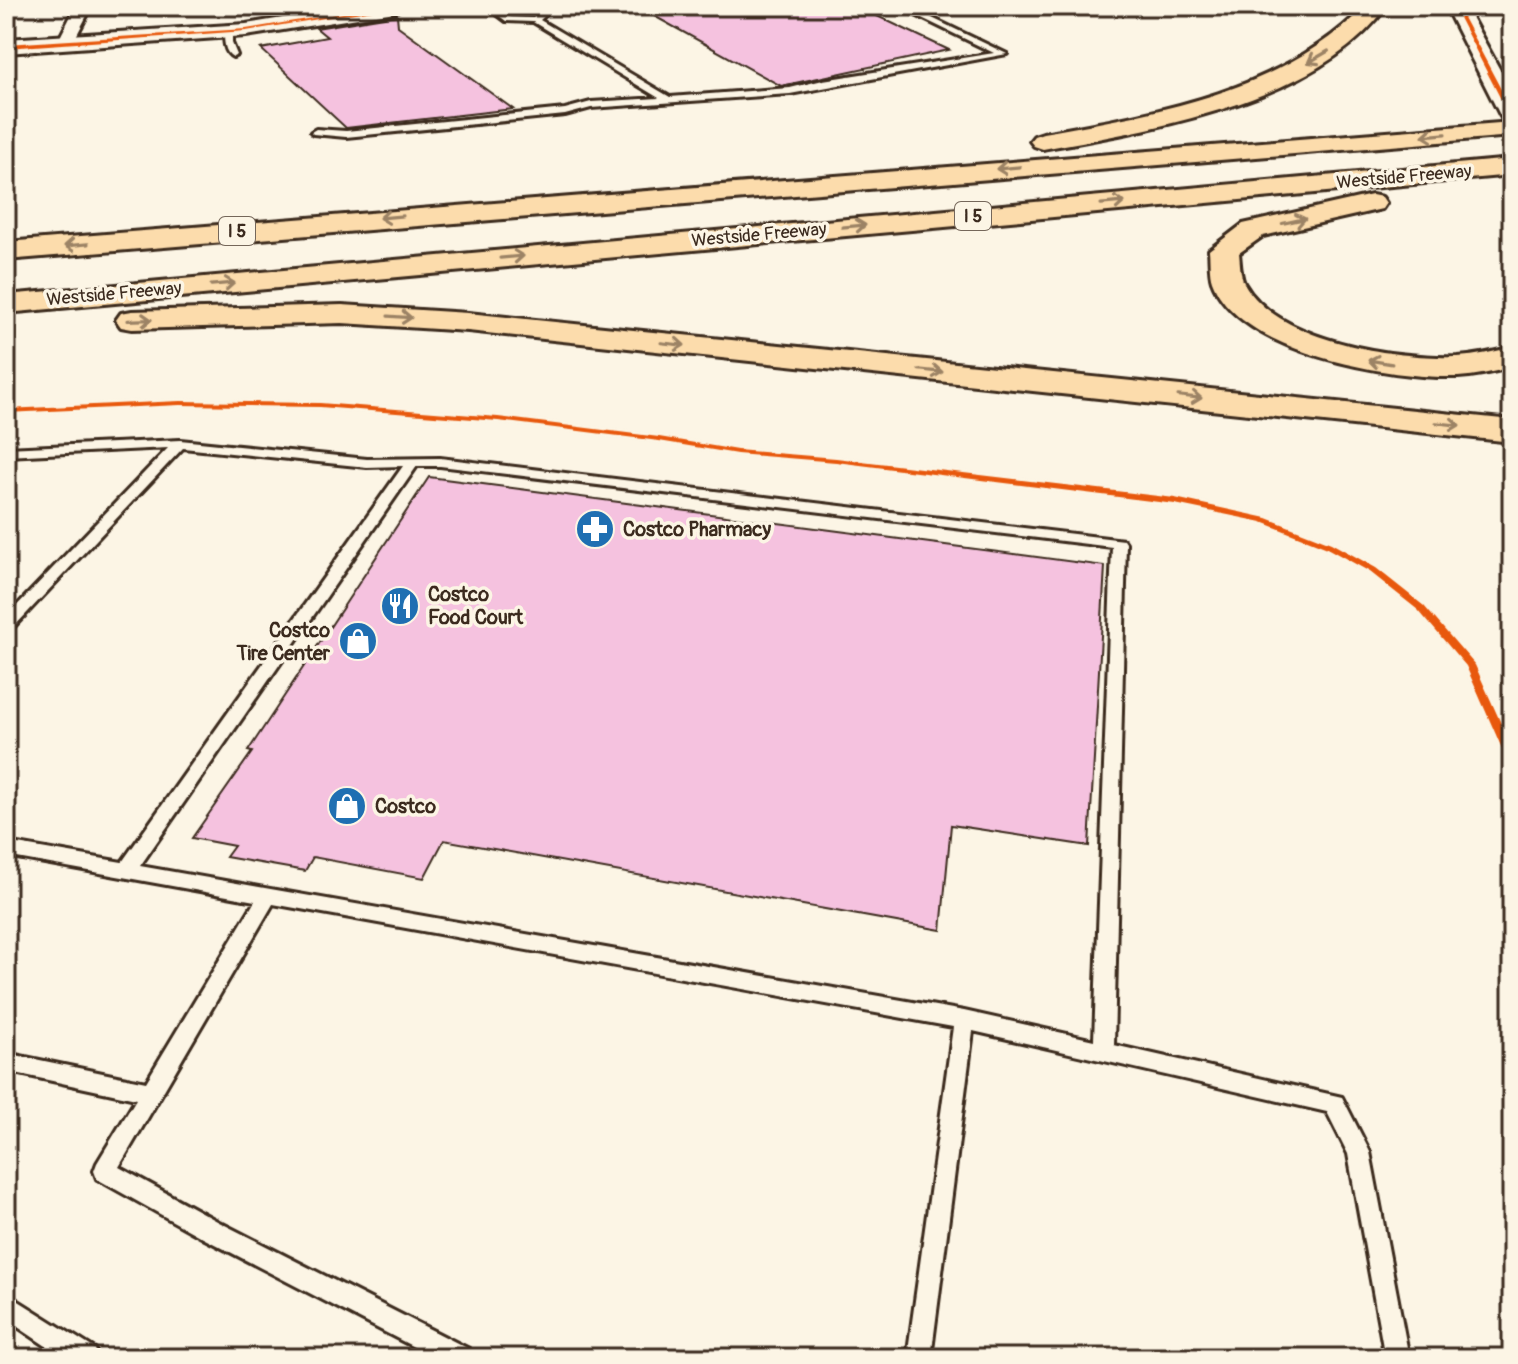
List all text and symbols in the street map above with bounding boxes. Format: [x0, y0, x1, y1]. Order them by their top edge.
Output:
one-way arrow [1307, 49, 1330, 65]
one-way arrow [1421, 128, 1448, 143]
street label: Westside Freeway [1336, 160, 1473, 194]
one-way arrow [995, 161, 1022, 176]
one-way arrow [1099, 195, 1126, 210]
road number: I 5 [955, 202, 991, 230]
one-way arrow [378, 210, 405, 225]
one-way arrow [1281, 213, 1307, 228]
road number: I 5 [219, 217, 255, 245]
street label: Westside Freeway [691, 218, 828, 252]
one-way arrow [840, 219, 867, 234]
one-way arrow [63, 237, 90, 252]
one-way arrow [498, 250, 525, 265]
one-way arrow [209, 276, 236, 291]
street label: Westside Freeway [46, 277, 183, 311]
one-way arrow [386, 310, 413, 325]
one-way arrow [126, 312, 153, 327]
one-way arrow [659, 336, 685, 351]
one-way arrow [1367, 354, 1393, 369]
one-way arrow [917, 363, 944, 378]
one-way arrow [1176, 390, 1203, 405]
one-way arrow [1434, 417, 1461, 432]
pharmacy icon: Costco Pharmacy [574, 508, 616, 550]
place label: Costco Pharmacy [623, 517, 771, 542]
place label: Costco Food Court [428, 582, 524, 630]
restaurant icon: Costco Food Court [379, 585, 421, 627]
place label: Costco Tire Center [235, 618, 331, 666]
shop icon: Costco Tire Center [337, 620, 379, 662]
shop icon: Costco [326, 785, 368, 827]
place label: Costco [375, 794, 436, 819]

